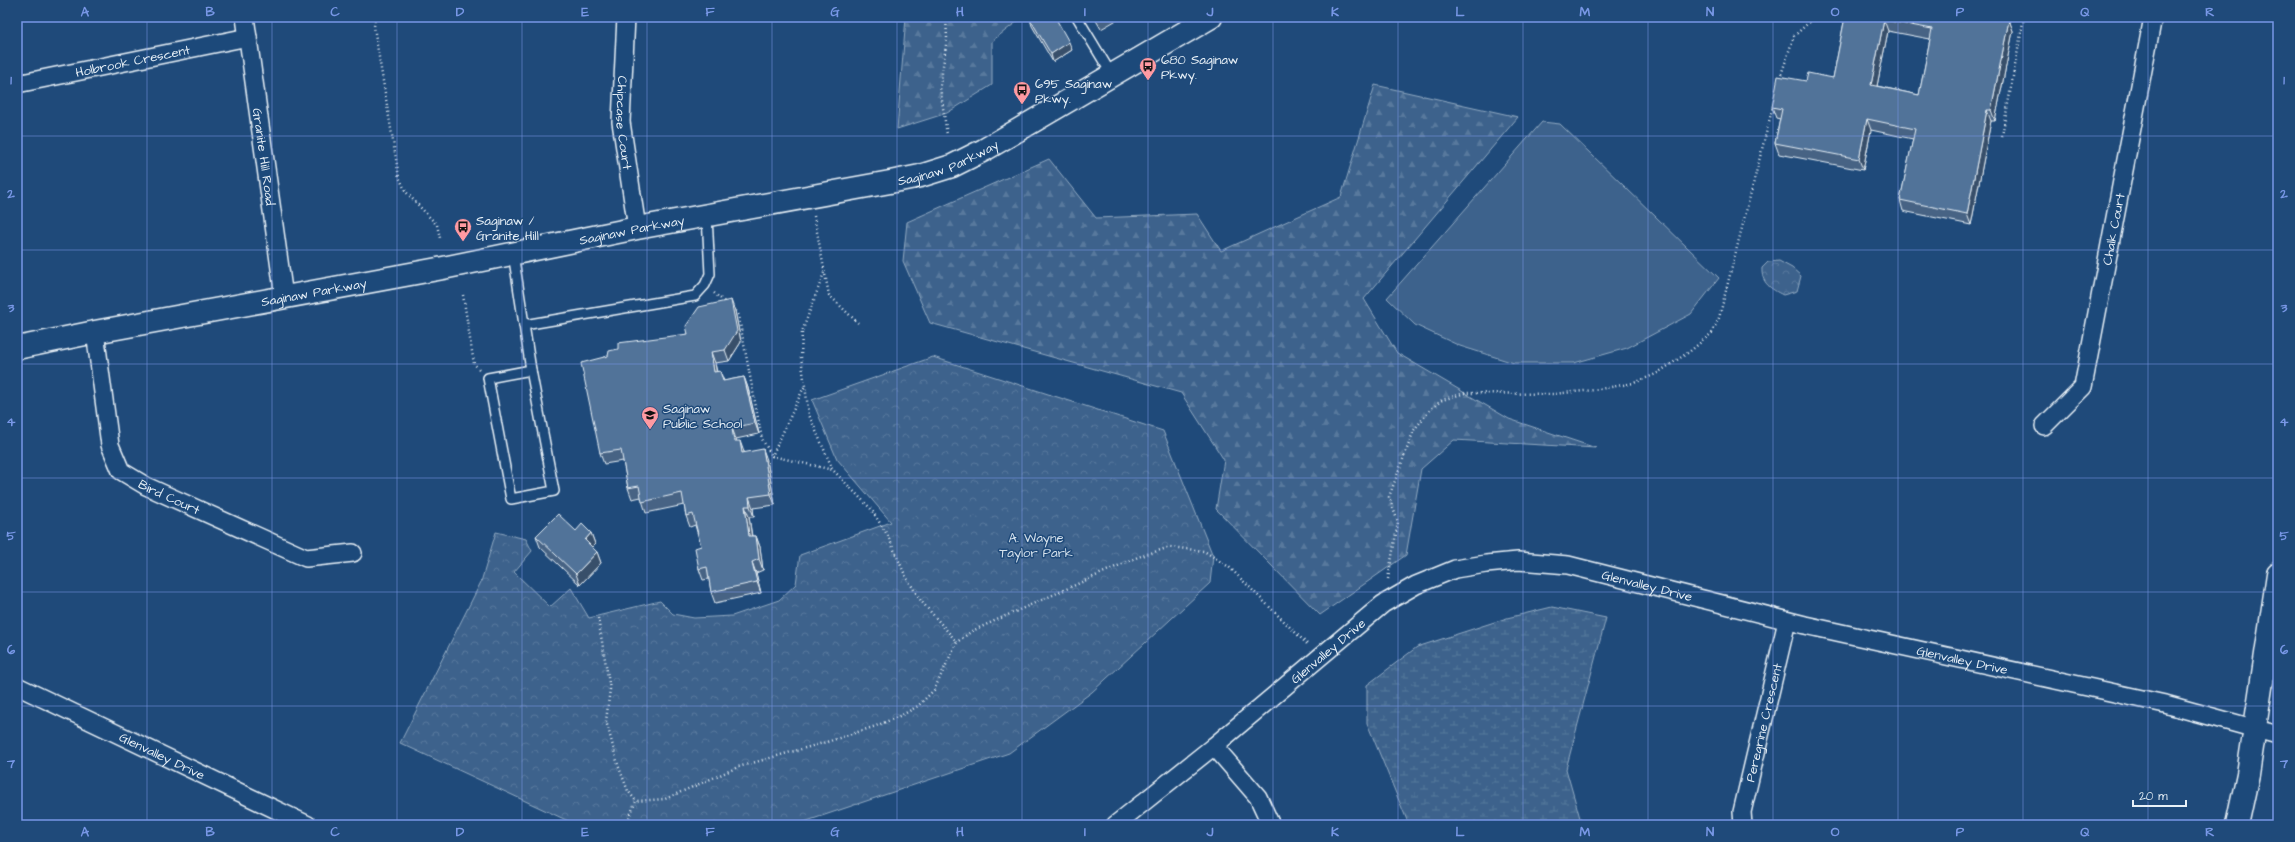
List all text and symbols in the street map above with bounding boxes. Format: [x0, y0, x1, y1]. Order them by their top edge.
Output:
text: A [81, 3, 90, 21]
text: B [205, 3, 215, 21]
text: C [330, 3, 340, 21]
text: D [456, 3, 465, 21]
text: E [581, 3, 589, 21]
text: F [705, 3, 715, 21]
text: G [830, 3, 840, 21]
text: H [956, 3, 964, 21]
text: I [1084, 3, 1086, 21]
text: J [1206, 3, 1214, 21]
text: K [1331, 3, 1339, 21]
text: L [1455, 3, 1465, 21]
text: M [1580, 3, 1591, 21]
text: N [1706, 3, 1714, 21]
text: O [1831, 3, 1840, 21]
text: P [1956, 3, 1965, 21]
text: Q [2080, 3, 2090, 21]
text: R [2205, 3, 2215, 21]
street label: Holbrook Crescent [74, 41, 192, 82]
place label: 680 Saginaw Pkwy. [1161, 51, 1238, 85]
bus stop icon: 680 Saginaw Pkwy. [1138, 56, 1158, 81]
text: 1 [10, 71, 12, 89]
text: 1 [2283, 71, 2285, 89]
street label: Chipcase Court [611, 75, 636, 172]
place label: 695 Saginaw Pkwy. [1035, 75, 1112, 109]
bus stop icon: 695 Saginaw Pkwy. [1012, 80, 1032, 105]
street label: Granite Hill Road [248, 107, 279, 207]
street label: Saginaw Parkway [896, 136, 1002, 190]
text: 2 [6, 185, 15, 203]
text: 2 [2279, 185, 2288, 203]
street label: Chalk Court [2098, 191, 2130, 267]
place label: Saginaw / Granite Hill [476, 212, 539, 245]
street label: Saginaw Parkway [578, 212, 686, 250]
bus stop icon: Saginaw / Granite Hill [453, 217, 473, 242]
street label: Saginaw Parkway [260, 274, 368, 311]
text: 3 [7, 299, 15, 317]
text: 3 [2280, 299, 2288, 317]
place label: Saginaw Public School [663, 400, 742, 433]
school or university icon: Saginaw Public School [640, 405, 660, 430]
text: 4 [7, 413, 16, 431]
text: 4 [2280, 413, 2289, 431]
street label: Bird Court [135, 475, 203, 519]
text: 5 [6, 527, 16, 545]
text: 5 [2279, 527, 2289, 545]
park label: A. Wayne Taylor Park [999, 529, 1073, 563]
street label: Glenvalley Drive [1600, 566, 1694, 606]
street label: Glenvalley Drive [1287, 615, 1370, 688]
text: 6 [7, 641, 16, 659]
text: 6 [2280, 641, 2289, 659]
street label: Glenvalley Drive [1915, 642, 2010, 679]
street label: Peregrine Crescent [1741, 661, 1787, 784]
street label: Glenvalley Drive [116, 728, 208, 784]
text: 7 [6, 755, 16, 773]
text: 7 [2279, 755, 2289, 773]
scale bar [2133, 782, 2186, 808]
text: 20 m [2139, 788, 2168, 805]
text: A [81, 823, 90, 841]
text: B [205, 823, 215, 841]
text: C [330, 823, 340, 841]
text: D [456, 823, 465, 841]
text: E [581, 823, 589, 841]
text: F [705, 823, 715, 841]
text: G [830, 823, 840, 841]
text: H [956, 823, 964, 841]
text: I [1084, 823, 1086, 841]
text: J [1206, 823, 1214, 841]
text: K [1331, 823, 1339, 841]
text: L [1455, 823, 1465, 841]
text: M [1580, 823, 1591, 841]
text: N [1706, 823, 1714, 841]
text: O [1831, 823, 1840, 841]
text: P [1956, 823, 1965, 841]
text: Q [2080, 823, 2090, 841]
text: R [2205, 823, 2215, 841]

